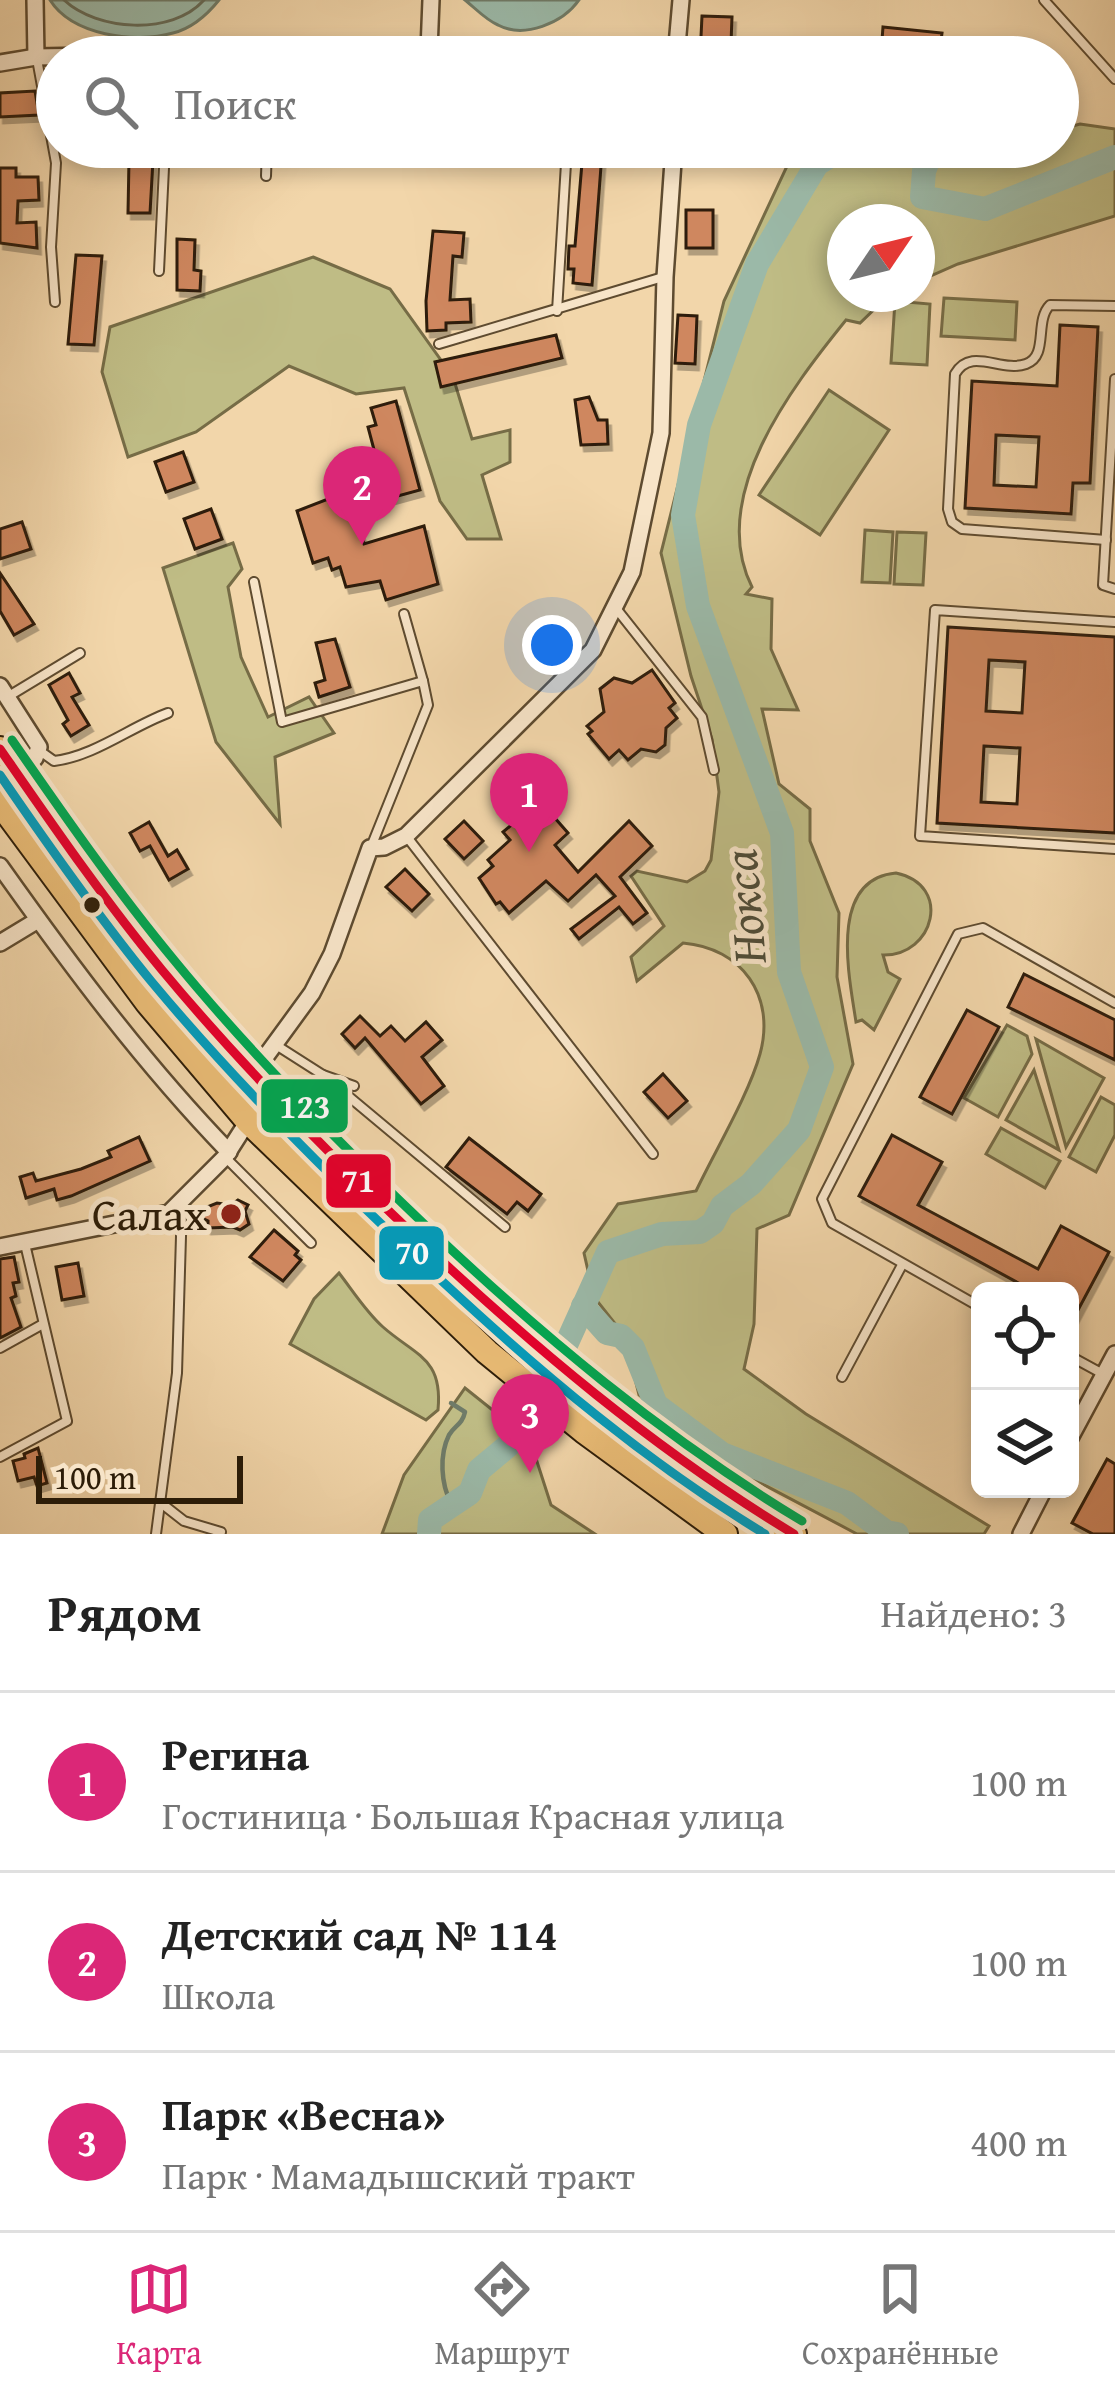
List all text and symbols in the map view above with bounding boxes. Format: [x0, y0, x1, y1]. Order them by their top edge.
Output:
search box [36, 36, 1079, 168]
icon: search [78, 69, 144, 135]
text: Поиск [174, 70, 296, 135]
north arrow [827, 204, 935, 312]
pin: 2 [323, 446, 401, 545]
your location [522, 615, 582, 675]
pin: 1 [490, 753, 568, 852]
water label: Нокса [703, 847, 784, 967]
unlabelled marker [81, 894, 103, 916]
line badge: 123 [259, 1077, 350, 1135]
text: 123 [279, 1082, 331, 1130]
line badge: 71 [324, 1152, 393, 1210]
text: 71 [341, 1156, 375, 1204]
place label: Салах [92, 1181, 207, 1246]
marker: Салах [218, 1201, 244, 1227]
line badge: 70 [377, 1224, 446, 1282]
text: 70 [395, 1228, 429, 1276]
map controls [971, 1282, 1079, 1498]
button: locate [971, 1282, 1079, 1390]
pin: 3 [491, 1374, 569, 1473]
button: layers [971, 1390, 1079, 1498]
scale bar [36, 1450, 243, 1503]
text: 100 m [54, 1453, 136, 1501]
text: Рядом [48, 1575, 202, 1650]
text: Найдено: 3 [880, 1584, 1067, 1641]
text: Регина [162, 1721, 309, 1786]
text: 1 [77, 1753, 97, 1810]
text: 100 m [970, 1753, 1067, 1810]
text: Гостиница · Большая Красная улица [162, 1786, 784, 1843]
text: Детский сад № 114 [162, 1901, 558, 1966]
text: 2 [77, 1933, 97, 1990]
text: 100 m [970, 1933, 1067, 1990]
text: Школа [162, 1966, 275, 2023]
text: Парк «Весна» [162, 2081, 445, 2146]
text: 3 [77, 2113, 97, 2170]
text: 400 m [970, 2113, 1067, 2170]
text: Парк · Мамадышский тракт [162, 2146, 635, 2203]
tab: Карта [116, 2256, 202, 2376]
tab: Маршрут [434, 2256, 569, 2376]
tab: Сохранённые [802, 2256, 999, 2376]

